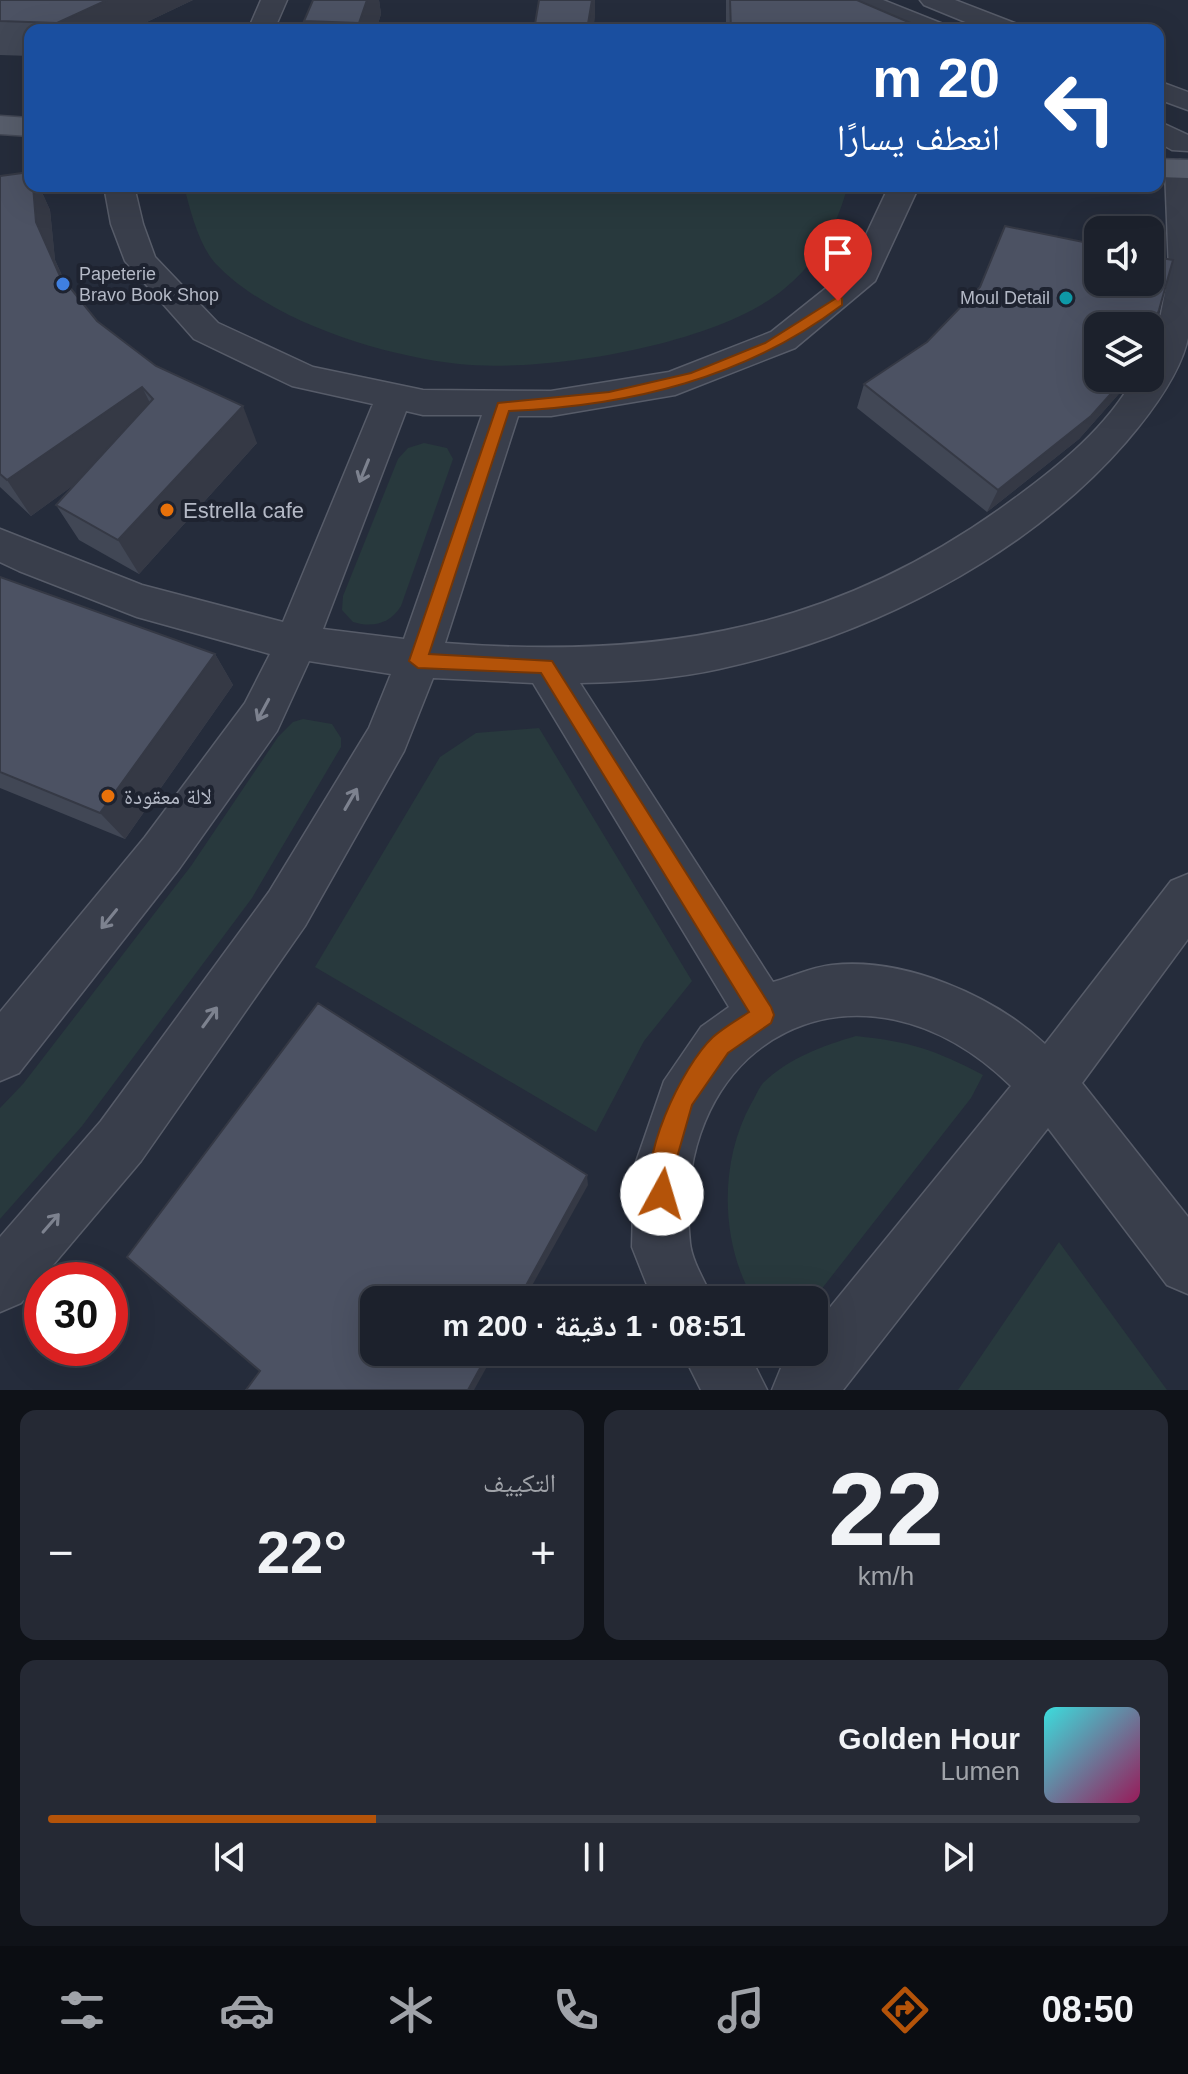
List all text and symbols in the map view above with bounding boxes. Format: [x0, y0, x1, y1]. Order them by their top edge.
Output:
text: 20 m [872, 46, 1000, 109]
icon: left [1028, 56, 1132, 160]
text: انعطف يسارًا [837, 117, 1000, 158]
map controls [1084, 216, 1164, 392]
button: sound [1084, 216, 1164, 296]
pin [804, 219, 872, 301]
icon: arrive [816, 231, 860, 275]
place label: Papeterie Bravo Book Shop [79, 264, 219, 305]
marker: Papeterie Bravo Book Shop [54, 275, 72, 293]
place label: Moul Detail [960, 288, 1050, 308]
marker: Moul Detail [1057, 289, 1075, 307]
button: layers [1084, 312, 1164, 392]
one-way arrow [356, 458, 371, 483]
place label: Estrella cafe [183, 498, 304, 523]
marker: Estrella cafe [158, 501, 176, 519]
one-way arrow [255, 698, 271, 722]
place label: لالة معقودة [124, 784, 212, 809]
marker: لالة معقودة [99, 787, 117, 805]
one-way arrow [344, 788, 359, 812]
one-way arrow [100, 908, 117, 929]
one-way arrow [202, 1007, 218, 1029]
position arrow [620, 1152, 704, 1236]
one-way arrow [42, 1213, 60, 1233]
speed limit sign: 30 [24, 1262, 128, 1366]
text: 08:51 · 1 دقيقة · 200 m [442, 1309, 746, 1342]
text: 22 [828, 1451, 944, 1567]
text: التكييف [483, 1468, 556, 1498]
text: 22° [257, 1519, 347, 1586]
text: − [48, 1528, 74, 1577]
text: + [530, 1528, 556, 1577]
text: km/h [858, 1561, 914, 1591]
text: Golden Hour [838, 1722, 1020, 1755]
text: Lumen [941, 1756, 1020, 1786]
icon: previous [208, 1835, 252, 1879]
icon: pause [572, 1835, 616, 1879]
icon: next [936, 1835, 980, 1879]
icon: filters [54, 1982, 110, 2038]
icon: car [219, 1982, 275, 2038]
icon: climate [383, 1982, 439, 2038]
icon: phone [548, 1982, 604, 2038]
icon: music [713, 1982, 769, 2038]
icon: directions [877, 1982, 933, 2038]
text: 08:50 [1042, 1989, 1134, 2030]

